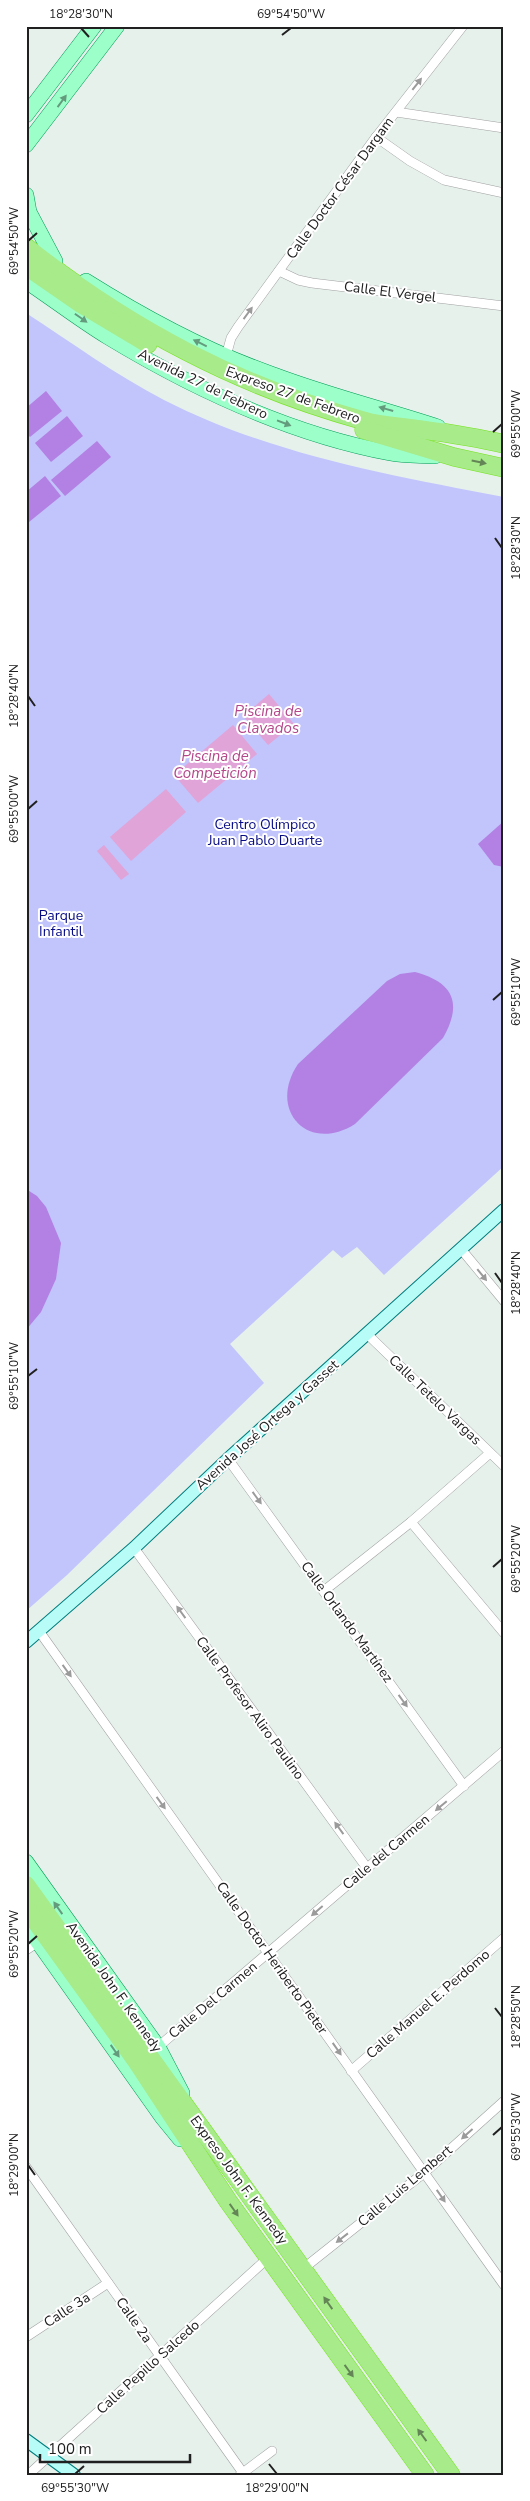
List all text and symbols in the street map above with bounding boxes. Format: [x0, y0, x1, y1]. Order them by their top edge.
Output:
text: 18°28'30"N [49, 6, 113, 22]
text: 69°54'50"W [257, 6, 325, 22]
one-way arrow [412, 78, 423, 91]
one-way arrow [56, 95, 67, 108]
street label: Calle Doctor César Dargam [282, 113, 398, 263]
text: 69°54'50"W [6, 207, 22, 275]
street label: Calle El Vergel [343, 277, 438, 307]
one-way arrow [243, 307, 253, 320]
one-way arrow [74, 313, 88, 323]
one-way arrow [193, 339, 207, 347]
street label: Avenida 27 de Febrero [135, 344, 271, 424]
street label: Expreso 27 de Febrero [223, 362, 363, 428]
text: 69°55'00"W [508, 390, 524, 458]
one-way arrow [378, 405, 393, 413]
one-way arrow [277, 420, 292, 427]
one-way arrow [471, 459, 487, 467]
text: 18°28'30"N [508, 516, 524, 580]
text: 18°28'40"N [6, 664, 22, 728]
water label: Piscina de Clavados [234, 701, 302, 738]
water label: Piscina de Competición [173, 746, 257, 783]
text: 69°55'00"W [6, 775, 22, 843]
park label: Centro Olímpico Juan Pablo Duarte [207, 815, 322, 850]
park label: Parque Infantil [39, 906, 84, 941]
text: 69°55'10"W [508, 958, 524, 1026]
text: 18°28'40"N [508, 1251, 524, 1315]
one-way arrow [477, 1268, 488, 1281]
text: 69°55'10"W [6, 1342, 22, 1410]
street label: Calle Tetelo Vargas [385, 1351, 486, 1449]
street label: Avenida José Ortega y Gasset [191, 1355, 343, 1495]
one-way arrow [252, 1491, 262, 1505]
text: 69°55'20"W [508, 1525, 524, 1593]
street label: Calle Orlando Martínez [297, 1558, 398, 1687]
one-way arrow [176, 1605, 186, 1619]
street label: Calle Profesor Aliro Paulino [191, 1632, 309, 1784]
one-way arrow [62, 1664, 72, 1677]
one-way arrow [398, 1694, 409, 1707]
one-way arrow [156, 1796, 166, 1810]
one-way arrow [434, 1800, 447, 1811]
street label: Calle del Carmen [338, 1810, 434, 1894]
one-way arrow [333, 1822, 344, 1835]
street label: Calle Doctor Heriberto Pieter [212, 1878, 332, 2038]
one-way arrow [53, 1901, 63, 1914]
one-way arrow [311, 1905, 323, 1917]
text: 69°55'20"W [6, 1910, 22, 1978]
street label: Avenida John F. Kennedy [62, 1918, 167, 2057]
street label: Calle Manuel E. Perdomo [362, 1945, 494, 2063]
street label: Calle Del Carmen [165, 1957, 261, 2043]
text: 18°28'50"N [508, 1985, 524, 2049]
one-way arrow [332, 2043, 342, 2056]
one-way arrow [110, 2044, 120, 2058]
text: 69°55'30"W [508, 2093, 524, 2161]
street label: Expreso John F. Kennedy [186, 2112, 293, 2249]
one-way arrow [462, 2128, 474, 2140]
text: 18°29'00"N [6, 2133, 22, 2197]
street label: Calle Luis Lembert [354, 2141, 456, 2231]
one-way arrow [436, 2189, 446, 2203]
one-way arrow [229, 2204, 239, 2217]
one-way arrow [336, 2232, 349, 2243]
street label: Calle 3a [40, 2288, 94, 2332]
street label: Calle 2a [111, 2293, 157, 2347]
one-way arrow [323, 2296, 333, 2310]
street label: Calle Pepillo Salcedo [92, 2315, 204, 2418]
one-way arrow [344, 2364, 354, 2378]
one-way arrow [417, 2428, 427, 2442]
scale bar [40, 2431, 190, 2463]
text: 100 m [48, 2439, 92, 2459]
text: 69°55'30"W [41, 2480, 109, 2496]
text: 18°29'00"N [245, 2480, 309, 2496]

